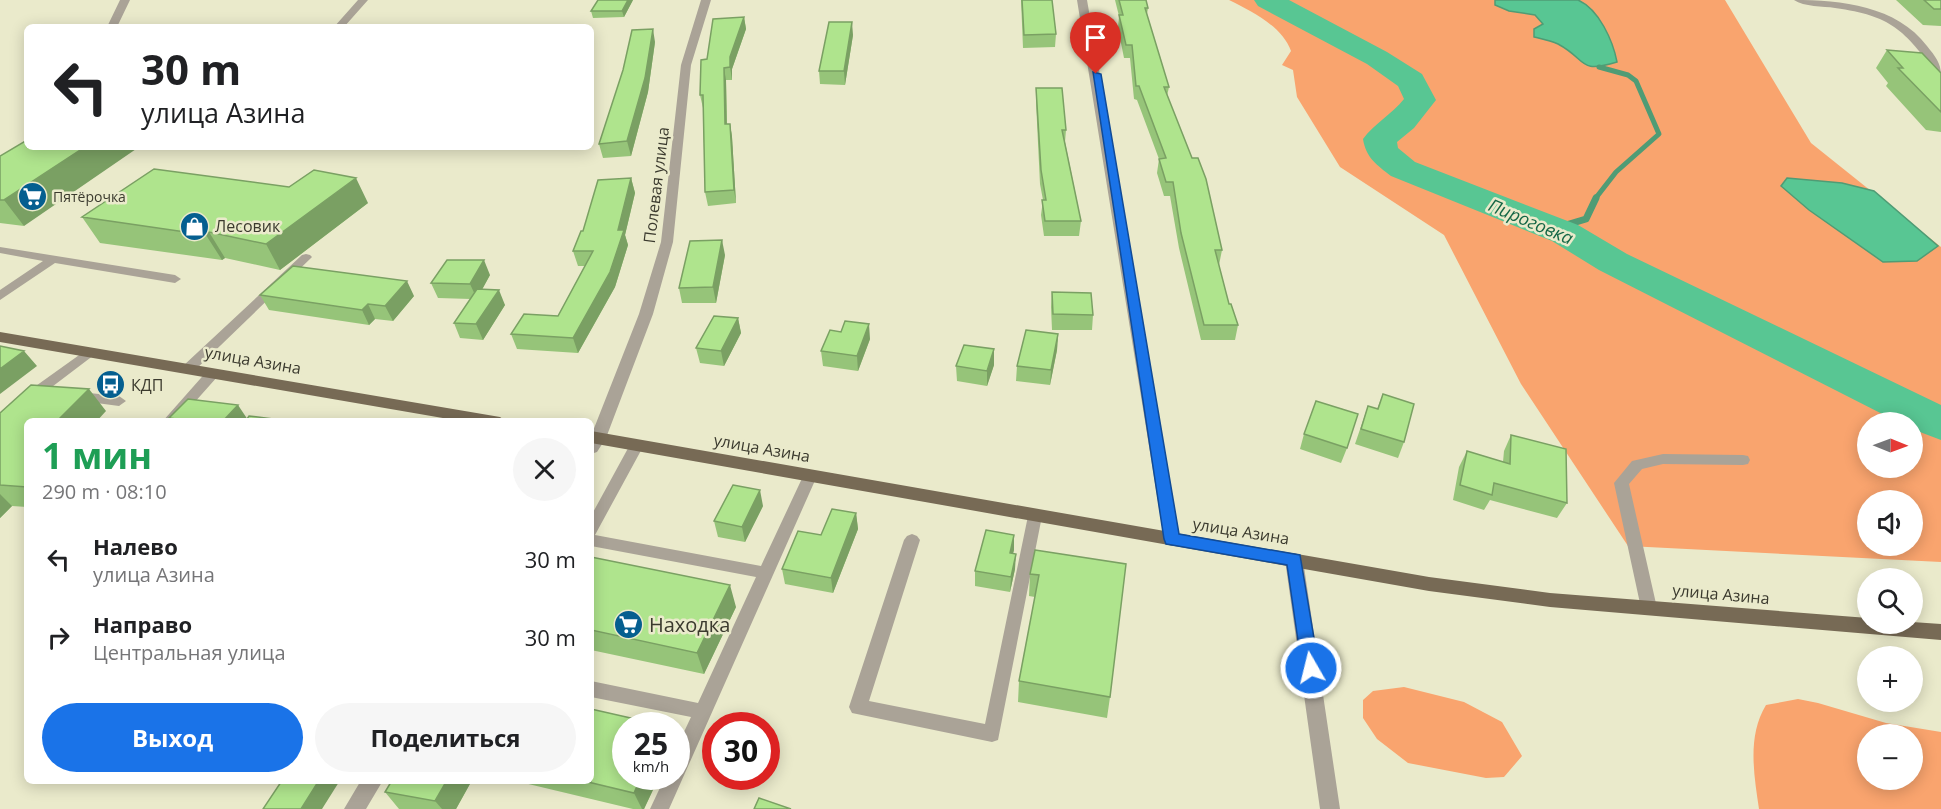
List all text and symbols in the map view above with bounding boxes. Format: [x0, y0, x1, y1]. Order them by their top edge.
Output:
pin [1070, 12, 1121, 74]
icon: arrive [1079, 21, 1112, 54]
text: 30 m [141, 40, 241, 97]
icon: left [42, 48, 120, 126]
text: улица Азина [141, 94, 305, 131]
street label: Полевая улица [638, 126, 674, 244]
supermarket icon: Пятёрочка [16, 180, 48, 212]
place label: Пятёрочка [53, 187, 126, 206]
water label: Пироговка [1485, 192, 1577, 250]
shop icon: Лесовик [178, 210, 210, 242]
place label: Лесовик [215, 215, 281, 237]
street label: улица Азина [203, 341, 303, 379]
bus stop icon: КДП [94, 369, 126, 401]
place label: КДП [131, 374, 163, 396]
north arrow [1857, 412, 1923, 478]
map controls [1857, 412, 1923, 790]
street label: улица Азина [712, 429, 812, 467]
text: 1 мин [42, 431, 152, 480]
button: close [513, 438, 576, 501]
text: 290 m · 08:10 [42, 478, 167, 505]
button: sound [1857, 490, 1923, 556]
street label: улица Азина [1191, 513, 1291, 549]
text: Налево [93, 531, 178, 561]
icon: left [42, 543, 75, 576]
text: 30 m [525, 544, 576, 574]
text: улица Азина [93, 561, 215, 588]
button: search [1857, 568, 1923, 634]
street label: улица Азина [1672, 579, 1770, 609]
supermarket icon: Находка [612, 608, 644, 640]
text: Направо [93, 609, 192, 639]
place label: Находка [649, 611, 730, 638]
icon: right [42, 621, 75, 654]
text: 30 m [525, 622, 576, 652]
position arrow [1279, 636, 1343, 700]
text: Центральная улица [93, 639, 286, 666]
button: + [1857, 646, 1923, 712]
button: Выход [42, 703, 303, 772]
button: Поделиться [315, 703, 576, 772]
speed limit sign: 30 [702, 712, 780, 790]
text: 25 [634, 723, 668, 764]
button: − [1857, 724, 1923, 790]
text: km/h [633, 756, 669, 776]

